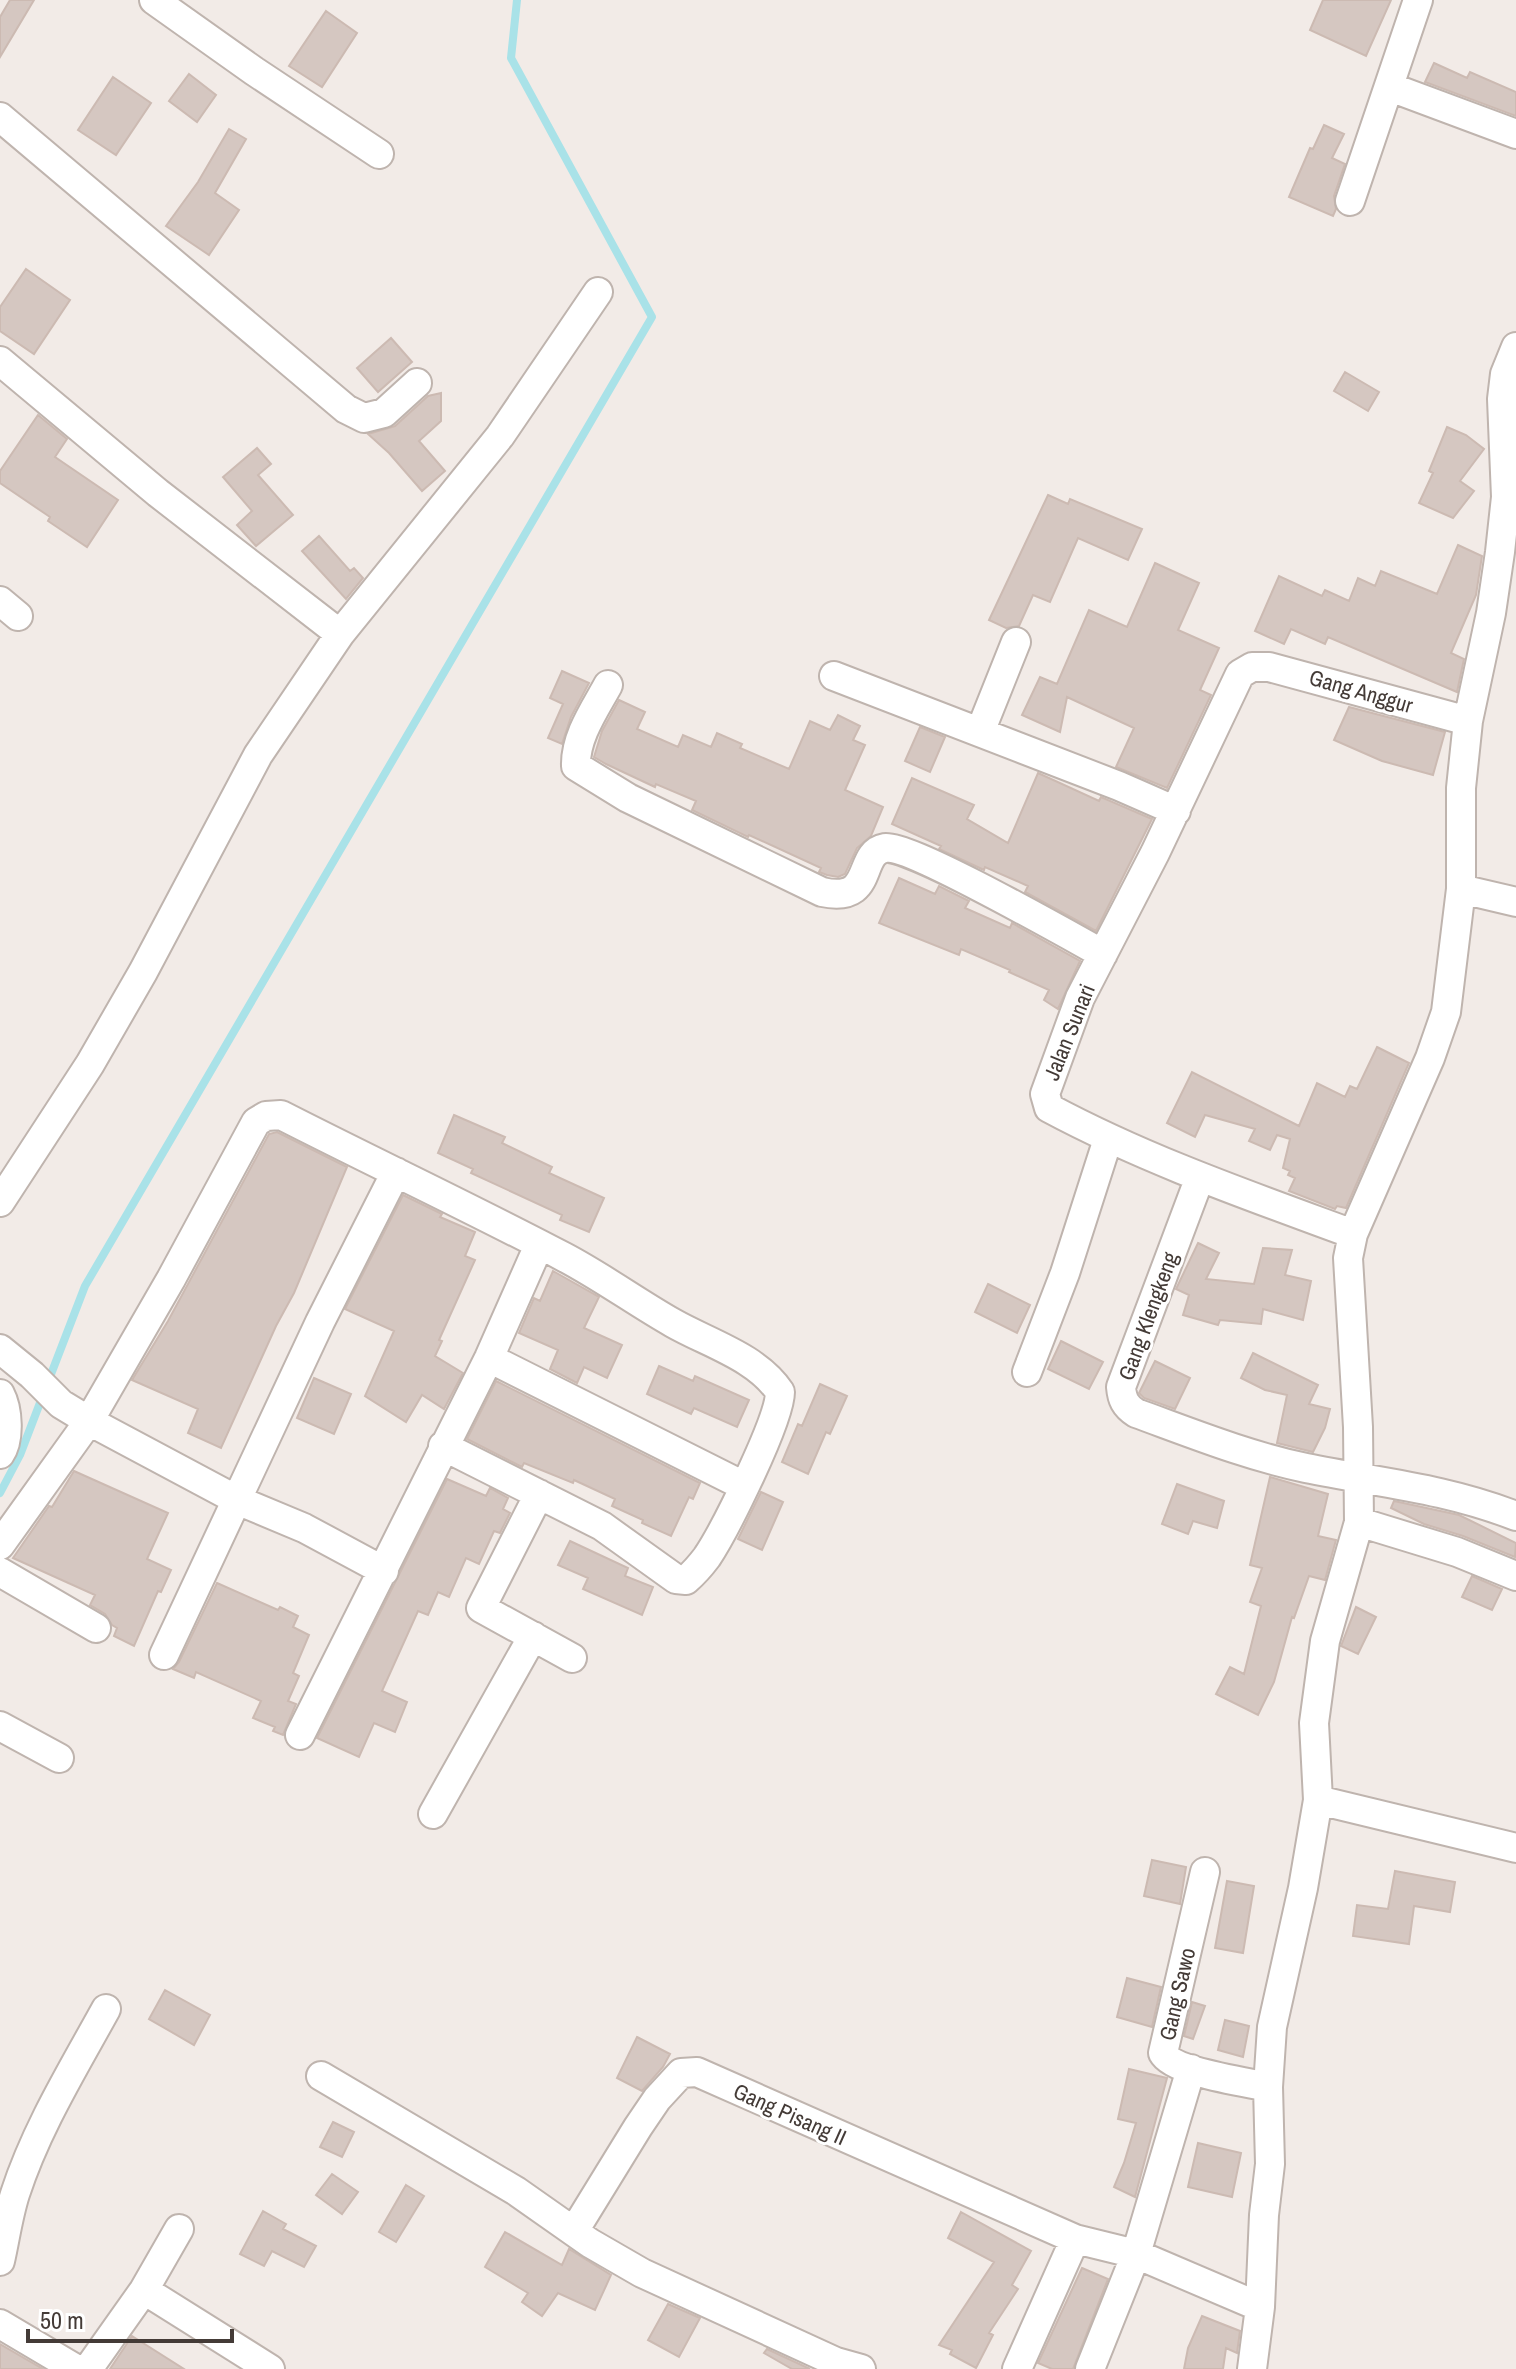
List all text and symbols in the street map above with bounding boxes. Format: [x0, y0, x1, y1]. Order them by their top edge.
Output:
street label: Gang Anggur [1306, 662, 1416, 720]
street label: Jalan Sunari [1036, 979, 1102, 1085]
street label: Gang Klengkeng [1111, 1248, 1185, 1384]
street label: Gang Sawo [1152, 1945, 1202, 2043]
street label: Gang Pisang II [729, 2076, 851, 2152]
scale bar [28, 2293, 232, 2343]
text: 50 m [40, 2304, 84, 2336]

